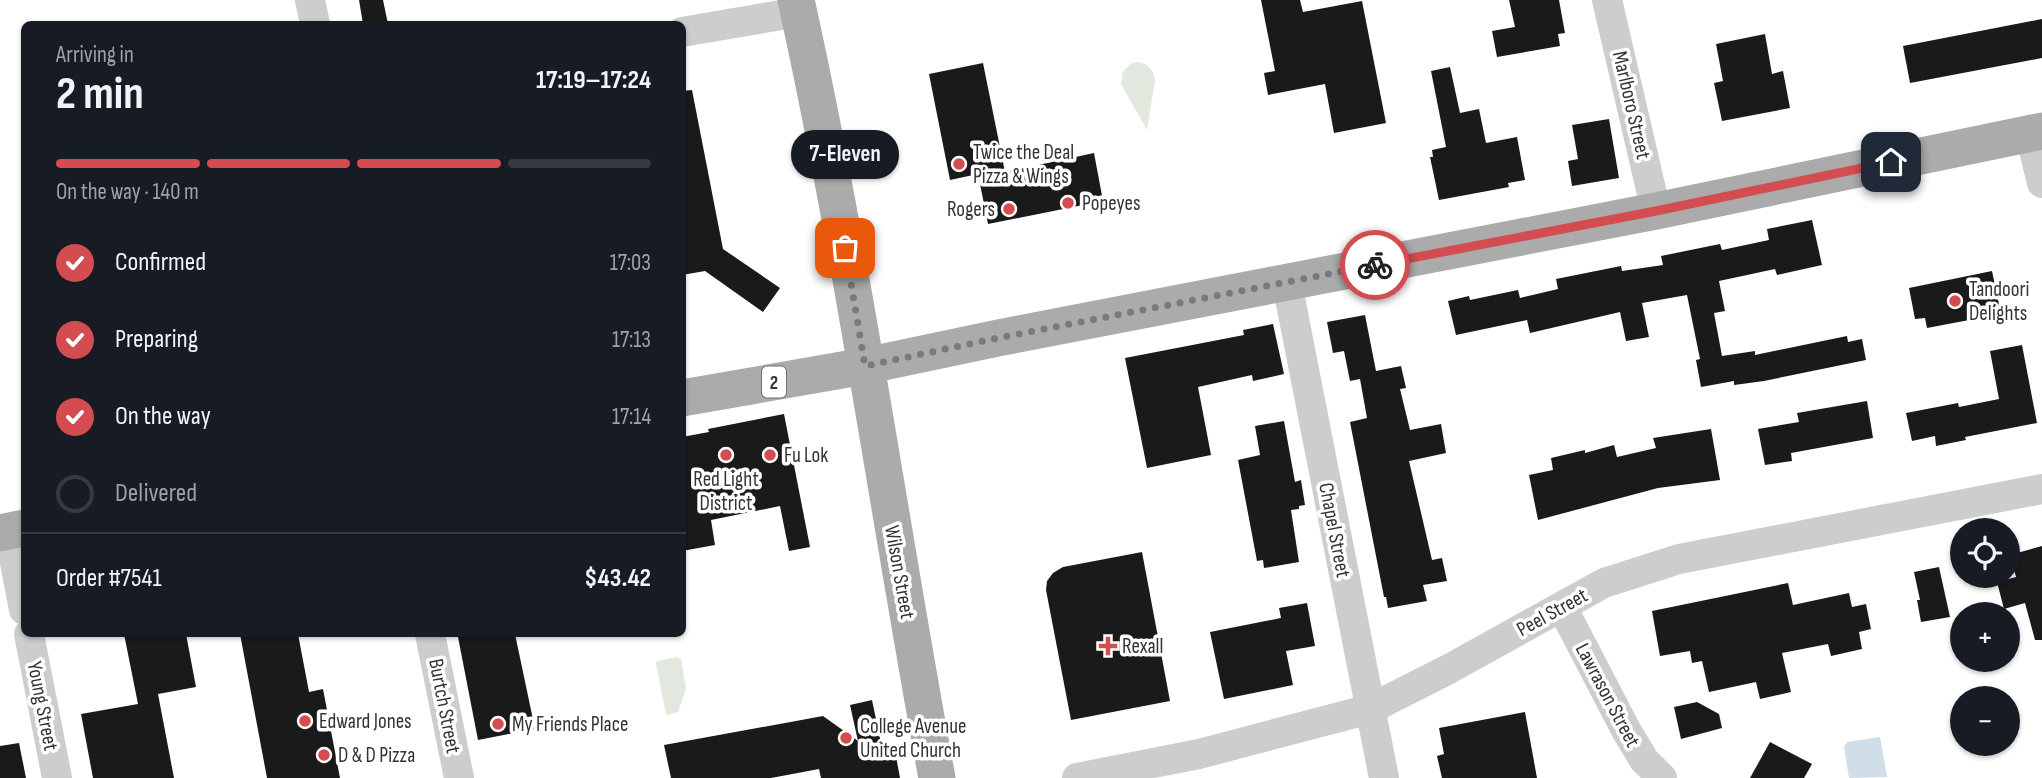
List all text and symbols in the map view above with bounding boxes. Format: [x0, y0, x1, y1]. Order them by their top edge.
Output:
text: Arriving in [56, 41, 134, 69]
street label: Marlboro Street [1607, 49, 1656, 162]
text: 17:19–17:24 [536, 65, 651, 96]
text: 2 min [56, 67, 144, 122]
callout: 7-Eleven [791, 129, 899, 178]
pin [1861, 132, 1921, 192]
text: 7-Eleven [809, 140, 881, 168]
place label: Twice the Deal Pizza & Wings [973, 140, 1074, 189]
icon: home [1872, 143, 1910, 181]
marker: Twice the Deal Pizza & Wings [951, 156, 967, 172]
text: On the way · 140 m [56, 178, 199, 206]
place label: Popeyes [1082, 191, 1141, 216]
marker: Popeyes [1060, 195, 1076, 211]
place label: Rogers [947, 197, 995, 222]
marker: Rogers [1001, 201, 1017, 217]
pin [815, 218, 875, 278]
icon: bag [826, 229, 864, 267]
courier [1340, 230, 1410, 300]
icon: check [56, 244, 94, 282]
icon: bike [1356, 246, 1394, 284]
text: Confirmed [115, 247, 206, 278]
text: 17:03 [610, 249, 651, 277]
place label: Tandoori Delights [1969, 277, 2029, 326]
marker: Tandoori Delights [1947, 293, 1963, 309]
icon: check [56, 321, 94, 359]
text: Preparing [115, 324, 198, 355]
text: 17:13 [612, 326, 651, 354]
road number: 2 [762, 366, 786, 398]
icon: check [56, 398, 94, 436]
text: On the way [115, 401, 211, 432]
text: 17:14 [612, 403, 651, 431]
place label: Fu Lok [784, 443, 828, 468]
marker: Red Light District [718, 447, 734, 463]
marker: Fu Lok [762, 447, 778, 463]
place label: Red Light District [693, 467, 759, 516]
text: Delivered [115, 478, 197, 509]
street label: Chapel Street [1313, 481, 1356, 580]
map controls [1950, 518, 2020, 756]
button: locate [1950, 518, 2020, 588]
street label: Wilson Street [879, 523, 920, 621]
text: Order #7541 [56, 563, 162, 594]
text: $43.42 [584, 563, 651, 594]
street label: Peel Street [1512, 583, 1592, 642]
button: + [1950, 602, 2020, 672]
place label: Rexall [1122, 634, 1163, 659]
marker: Rexall [1100, 638, 1116, 654]
street label: Lawrason Street [1570, 639, 1645, 752]
street label: Burtch Street [423, 657, 466, 755]
street label: Young Street [22, 659, 63, 753]
button: − [1950, 686, 2020, 756]
place label: Edward Jones [319, 709, 412, 734]
place label: My Friends Place [512, 712, 628, 737]
marker: Edward Jones [297, 713, 313, 729]
place label: College Avenue United Church [860, 714, 966, 763]
marker: My Friends Place [490, 716, 506, 732]
marker: College Avenue United Church [838, 730, 854, 746]
place label: D & D Pizza [338, 743, 415, 768]
marker: D & D Pizza [316, 747, 332, 763]

